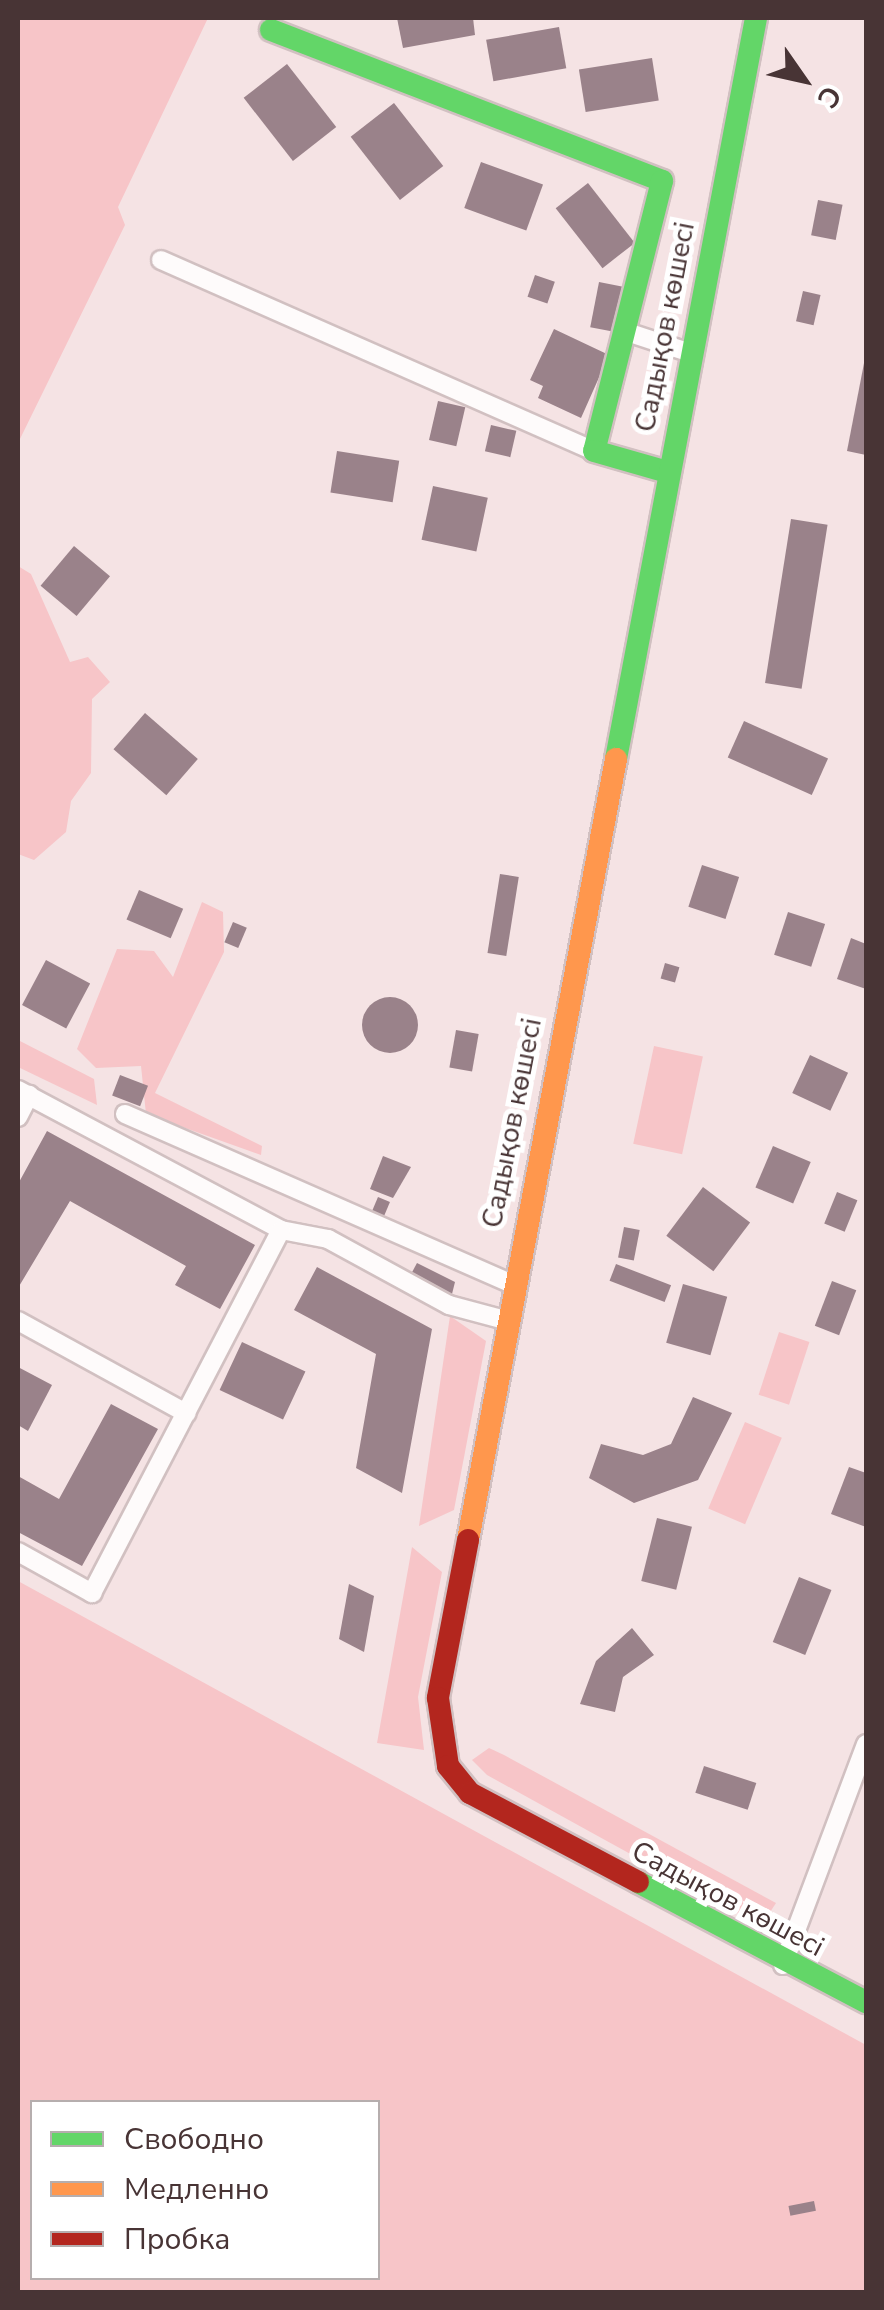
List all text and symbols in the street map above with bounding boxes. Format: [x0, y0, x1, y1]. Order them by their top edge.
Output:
north arrow [754, 30, 854, 130]
text: С [808, 78, 850, 115]
street label: Садықов көшесі [628, 219, 702, 435]
street label: Садықов көшесі [475, 1015, 549, 1231]
street label: Садықов көшесі [626, 1834, 830, 1964]
legend [30, 2100, 380, 2280]
text: Свободно [124, 2119, 264, 2160]
text: Медленно [124, 2169, 269, 2210]
text: Пробка [124, 2219, 230, 2260]

